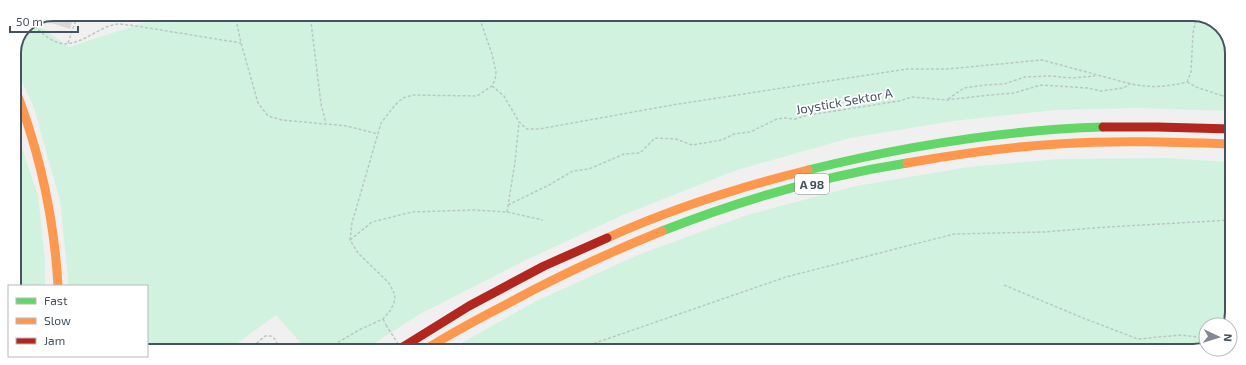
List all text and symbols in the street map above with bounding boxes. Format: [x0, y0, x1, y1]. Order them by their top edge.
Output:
scale bar [10, 8, 78, 34]
text: 50 m [16, 14, 43, 28]
street label: Joystick Sektor A [794, 85, 894, 117]
road number: A 98 [795, 174, 829, 194]
legend [8, 285, 148, 357]
text: Fast [44, 293, 68, 307]
text: Slow [44, 313, 71, 327]
north arrow [1198, 317, 1238, 357]
text: Jam [44, 333, 65, 347]
text: N [1222, 333, 1235, 342]

